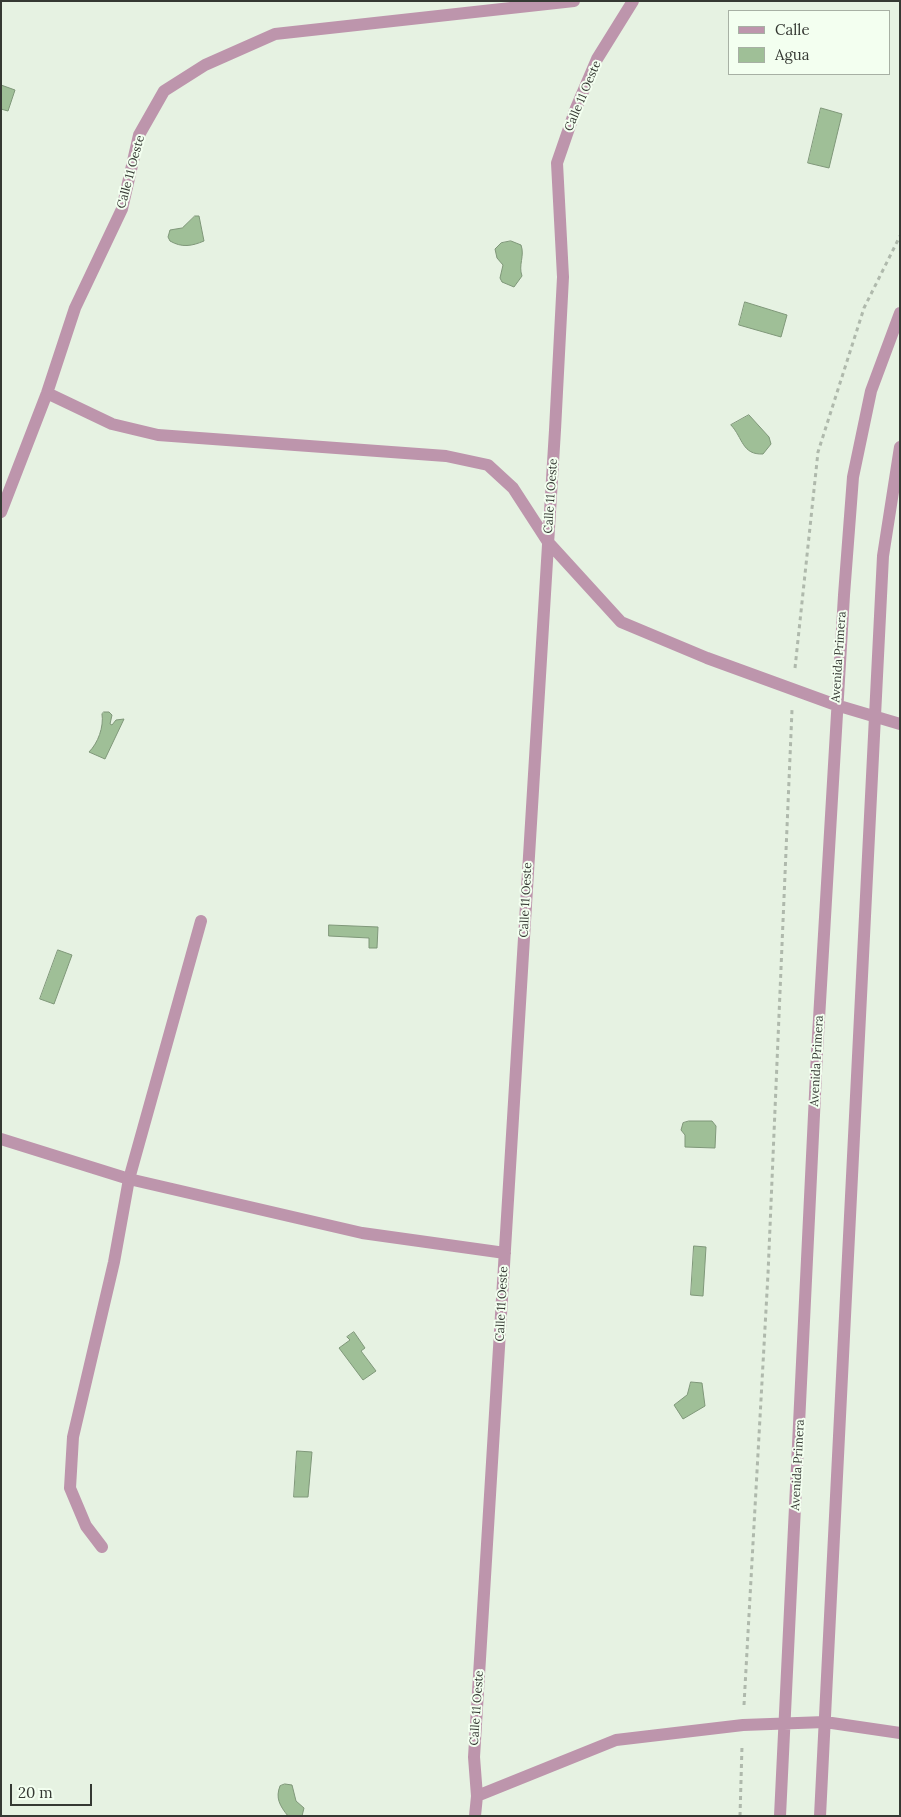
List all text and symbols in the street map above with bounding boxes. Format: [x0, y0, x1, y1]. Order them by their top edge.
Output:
legend [728, 10, 891, 75]
text: Calle [775, 20, 810, 39]
text: Agua [775, 45, 809, 64]
street label: Calle 11 Oeste [562, 59, 604, 133]
street label: Calle 11 Oeste [114, 134, 148, 210]
street label: Calle 11 Oeste [541, 458, 561, 534]
street label: Avenida Primera [829, 611, 849, 703]
street label: Calle 11 Oeste [517, 862, 535, 938]
street label: Avenida Primera [807, 1015, 827, 1107]
street label: Calle 11 Oeste [493, 1266, 511, 1342]
street label: Avenida Primera [788, 1419, 808, 1511]
street label: Calle 11 Oeste [467, 1670, 487, 1746]
scale bar [12, 1774, 95, 1806]
text: 20 m [18, 1783, 53, 1802]

